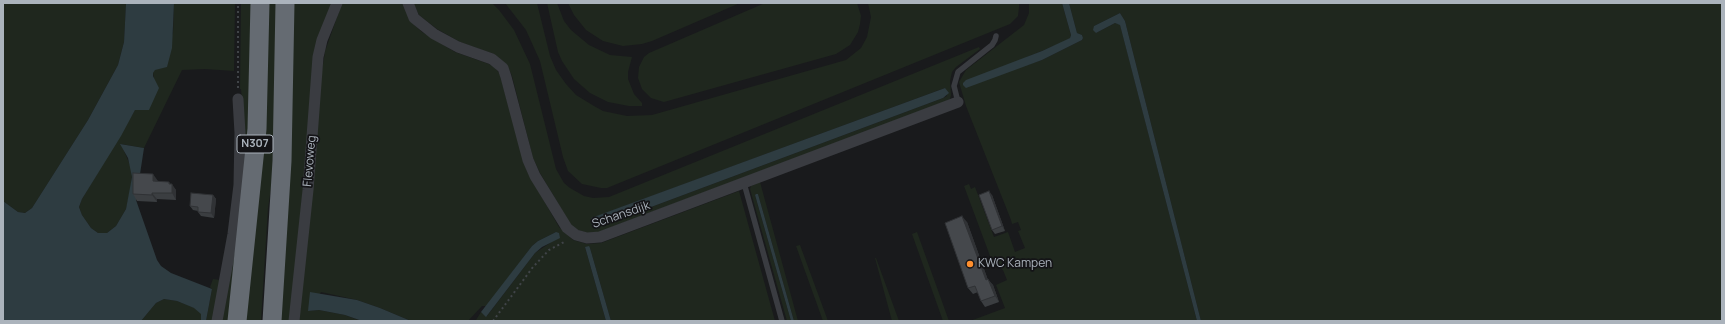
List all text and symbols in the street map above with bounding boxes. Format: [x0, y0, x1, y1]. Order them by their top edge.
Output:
road number: N307 [237, 135, 273, 153]
street label: Flevoweg [301, 135, 319, 187]
street label: Schansdijk [590, 198, 652, 232]
place label: KWC Kampen [978, 257, 1052, 271]
marker: KWC Kampen [965, 259, 975, 269]

